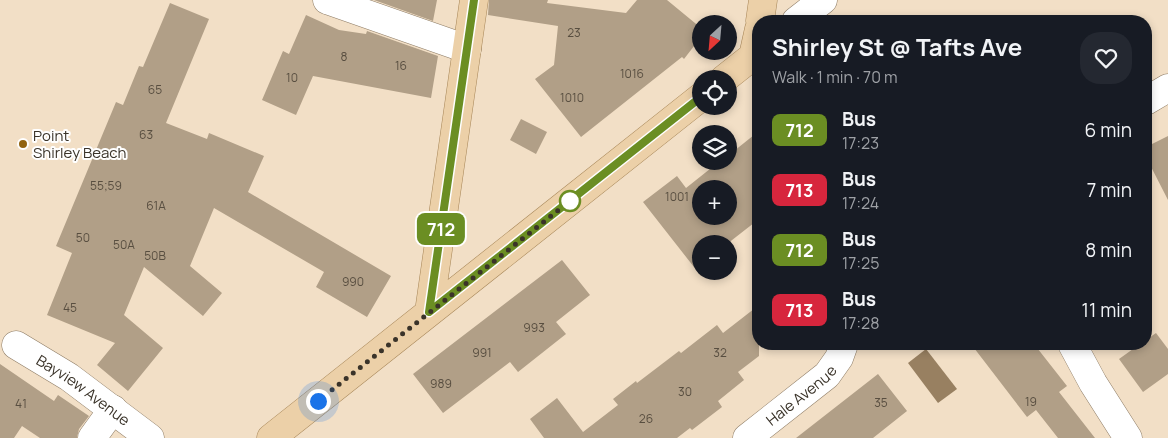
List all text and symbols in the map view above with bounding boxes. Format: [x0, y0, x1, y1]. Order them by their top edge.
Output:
north arrow [692, 15, 738, 60]
map controls [692, 15, 737, 280]
house number: 23 [567, 24, 581, 41]
text: Shirley St @ Tafts Ave [772, 30, 1022, 63]
button: heart [1080, 32, 1132, 84]
house number: 8 [341, 48, 348, 65]
house number: 16 [395, 57, 407, 74]
house number: 1016 [620, 65, 644, 82]
text: Walk · 1 min · 70 m [772, 66, 898, 88]
house number: 10 [286, 69, 298, 86]
button: locate [692, 70, 737, 115]
house number: 65 [148, 81, 162, 98]
house number: 1010 [560, 89, 584, 106]
text: Bus [842, 106, 876, 132]
text: 6 min [1085, 117, 1132, 143]
text: 712 [785, 118, 814, 142]
place label: Point Shirley Beach [33, 125, 127, 163]
button: layers [692, 125, 737, 170]
house number: 63 [139, 126, 153, 143]
text: 17:23 [842, 132, 879, 154]
marker: Point Shirley Beach [17, 138, 29, 150]
text: Bus [842, 166, 876, 192]
house number: 55;59 [90, 177, 122, 194]
text: 7 min [1087, 177, 1132, 203]
text: 713 [786, 178, 813, 202]
button: + [692, 180, 737, 225]
house number: 1001 [665, 188, 689, 205]
unlabelled marker [559, 190, 581, 212]
text: 17:24 [842, 192, 879, 214]
house number: 61A [146, 197, 166, 214]
line badge: 712 [412, 213, 470, 245]
text: 712 [427, 217, 455, 241]
text: Bus [842, 226, 876, 252]
house number: 50 [76, 229, 90, 246]
button: − [692, 235, 737, 280]
house number: 50A [113, 236, 135, 253]
text: 8 min [1085, 237, 1132, 263]
text: 712 [785, 238, 814, 262]
house number: 50B [144, 247, 166, 264]
text: 17:25 [842, 252, 879, 274]
house number: 990 [342, 273, 364, 290]
text: Bus [842, 286, 876, 312]
text: 11 min [1082, 297, 1132, 323]
text: 713 [786, 298, 813, 322]
house number: 45 [63, 299, 77, 316]
text: 17:28 [842, 312, 879, 334]
house number: 993 [523, 319, 545, 336]
house number: 991 [472, 344, 492, 361]
house number: 32 [713, 344, 727, 361]
street label: Bayview Avenue [33, 349, 135, 430]
street label: Hale Avenue [761, 361, 841, 430]
house number: 989 [430, 375, 452, 392]
house number: 30 [678, 383, 692, 400]
your location [306, 389, 331, 414]
house number: 19 [1025, 393, 1037, 410]
house number: 35 [874, 394, 888, 411]
house number: 41 [15, 395, 27, 412]
house number: 26 [639, 410, 653, 427]

